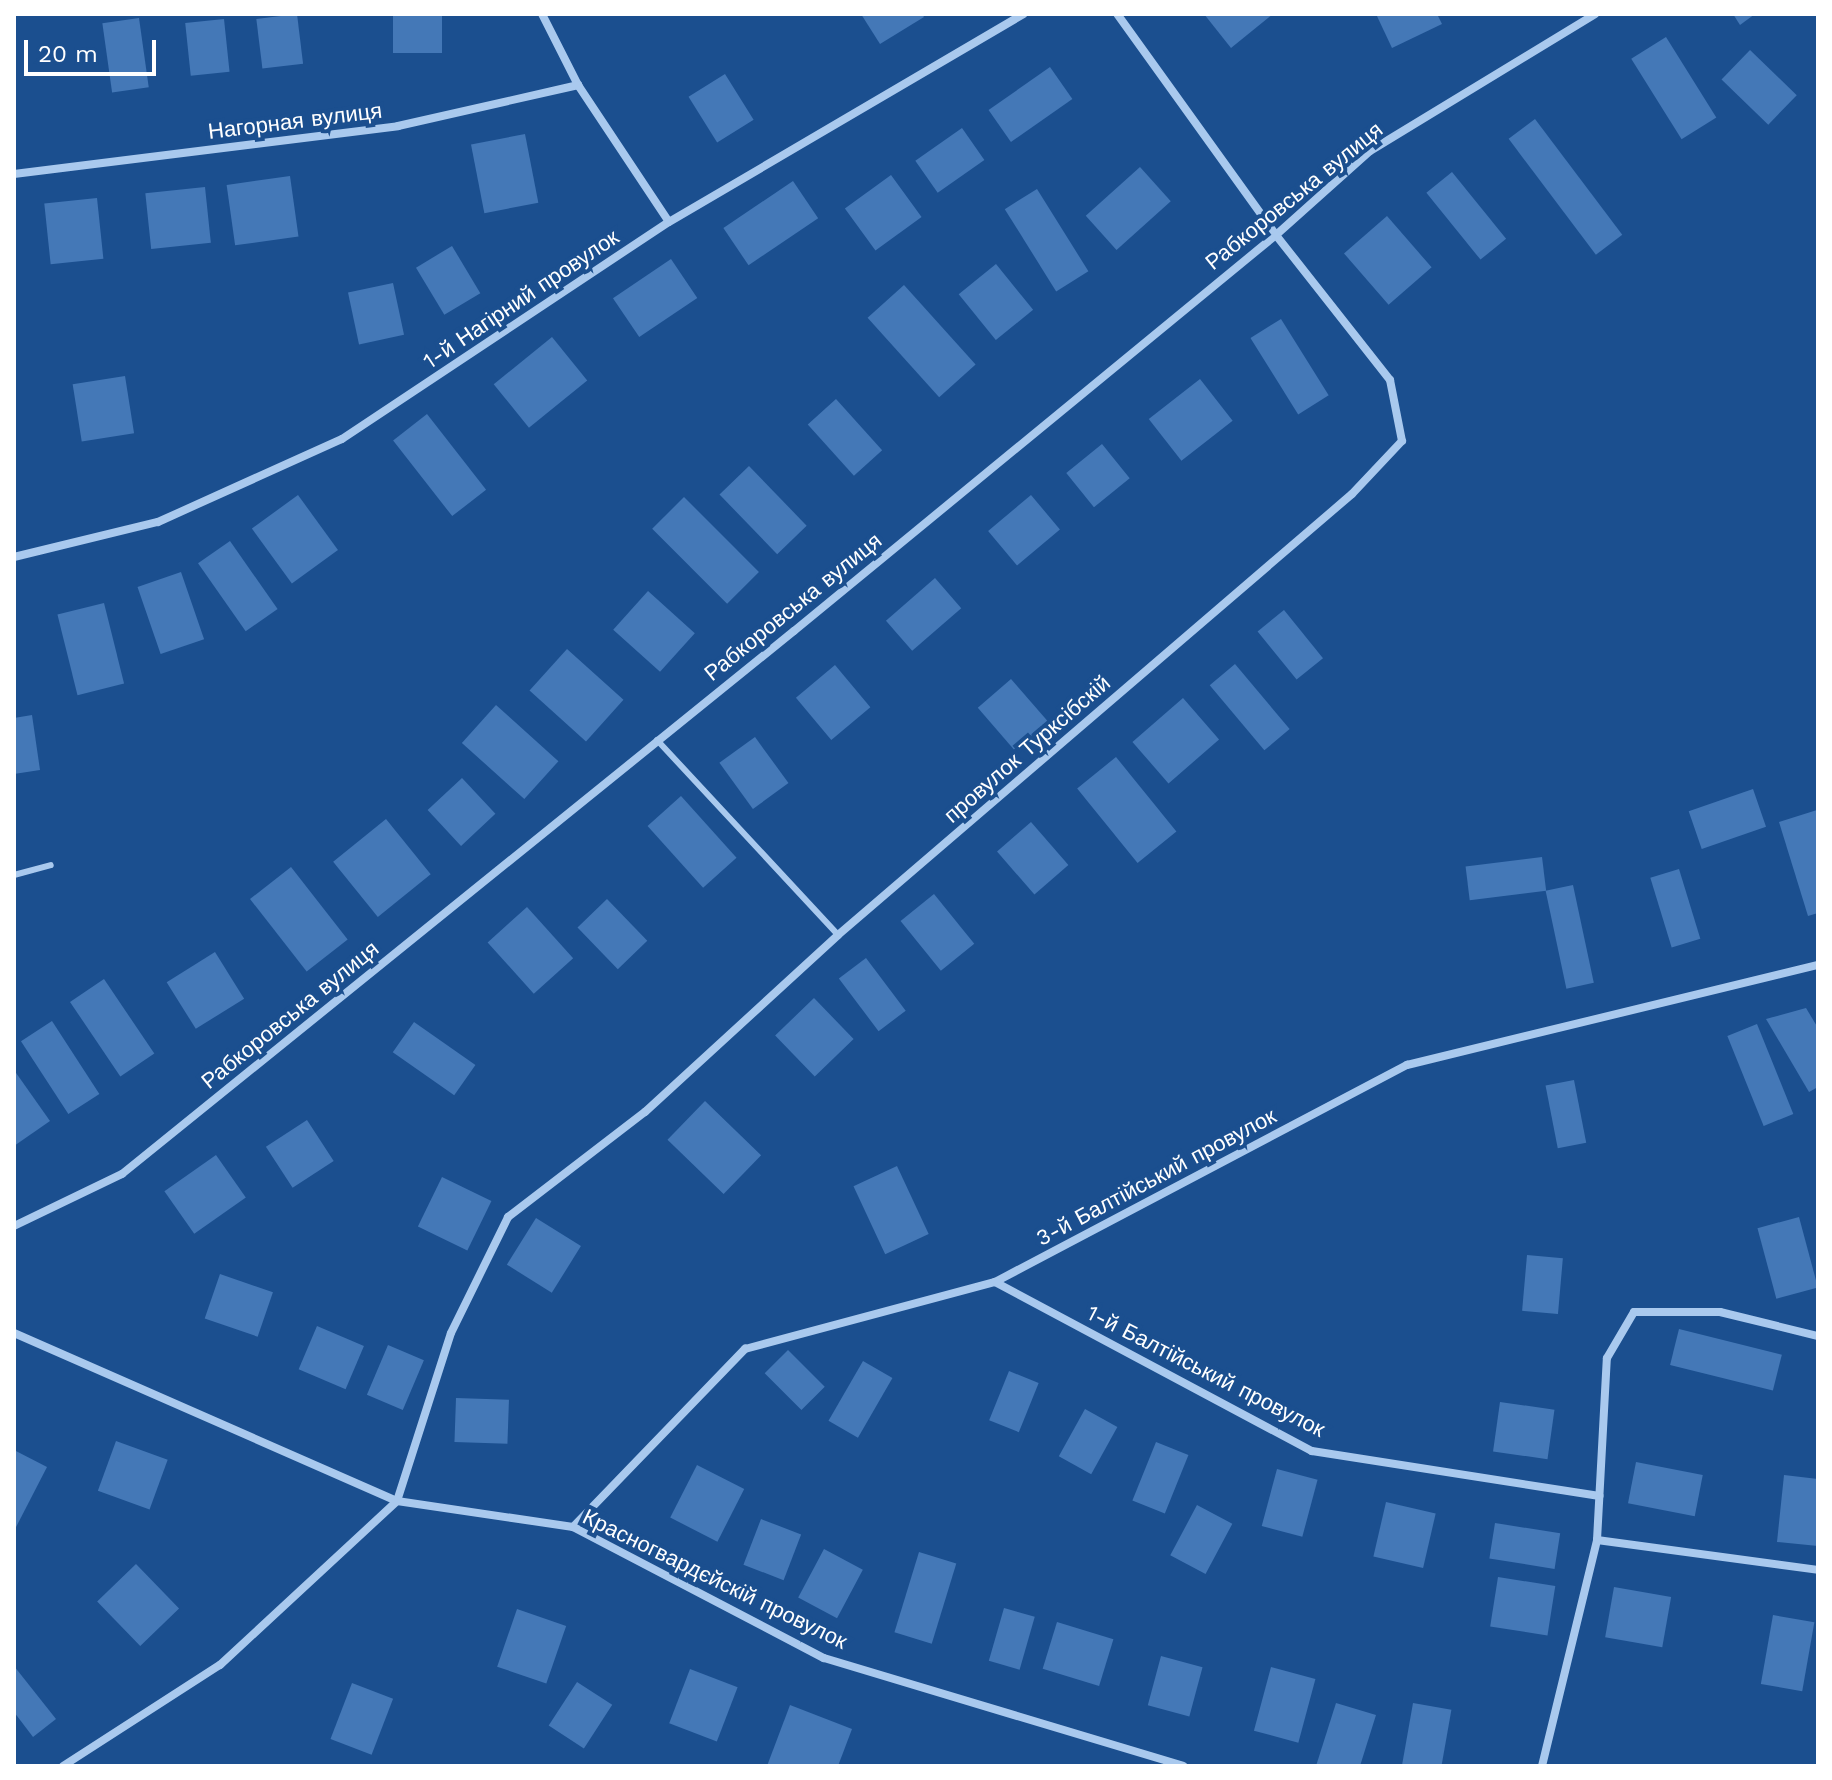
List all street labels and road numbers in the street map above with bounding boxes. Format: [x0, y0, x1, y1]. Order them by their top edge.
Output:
street label: Нагорная вулиця [206, 97, 384, 145]
street label: Рабкоровська вулиця [1200, 116, 1388, 276]
street label: 1-й Нагірний провулок [418, 224, 624, 374]
street label: Рабкоровська вулиця [699, 527, 887, 687]
street label: провулок Турксібскій [938, 670, 1116, 828]
street label: Рабкоровська вулиця [196, 935, 384, 1095]
street label: 3-й Балтійський провулок [1032, 1102, 1280, 1252]
street label: 1-й Балтійський провулок [1083, 1299, 1329, 1443]
street label: Красногвардєйскій провулок [579, 1503, 851, 1655]

